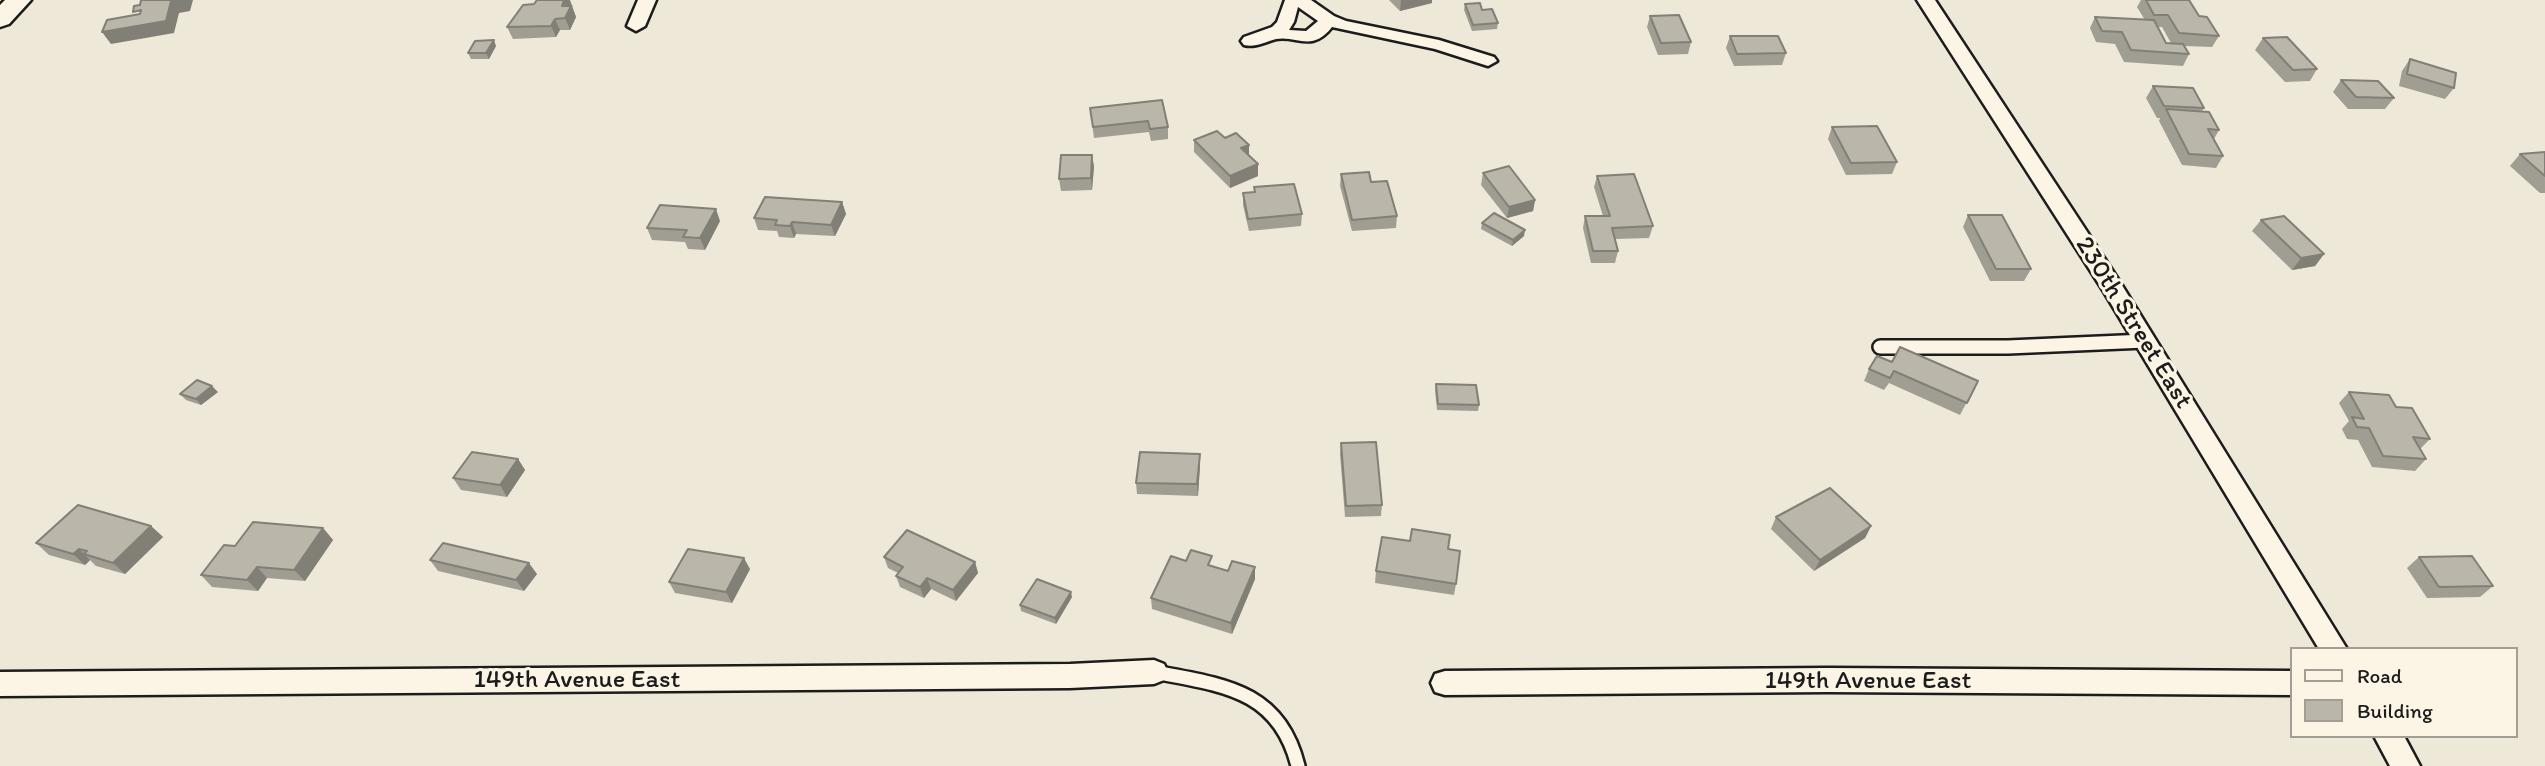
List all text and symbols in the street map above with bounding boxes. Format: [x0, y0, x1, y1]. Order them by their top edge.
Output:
street label: 230th Street East [2068, 231, 2198, 415]
legend [2290, 647, 2517, 738]
text: Road [2357, 663, 2402, 688]
street label: 149th Avenue East [474, 664, 680, 696]
street label: 149th Avenue East [1765, 665, 1971, 697]
text: Building [2357, 698, 2433, 723]

